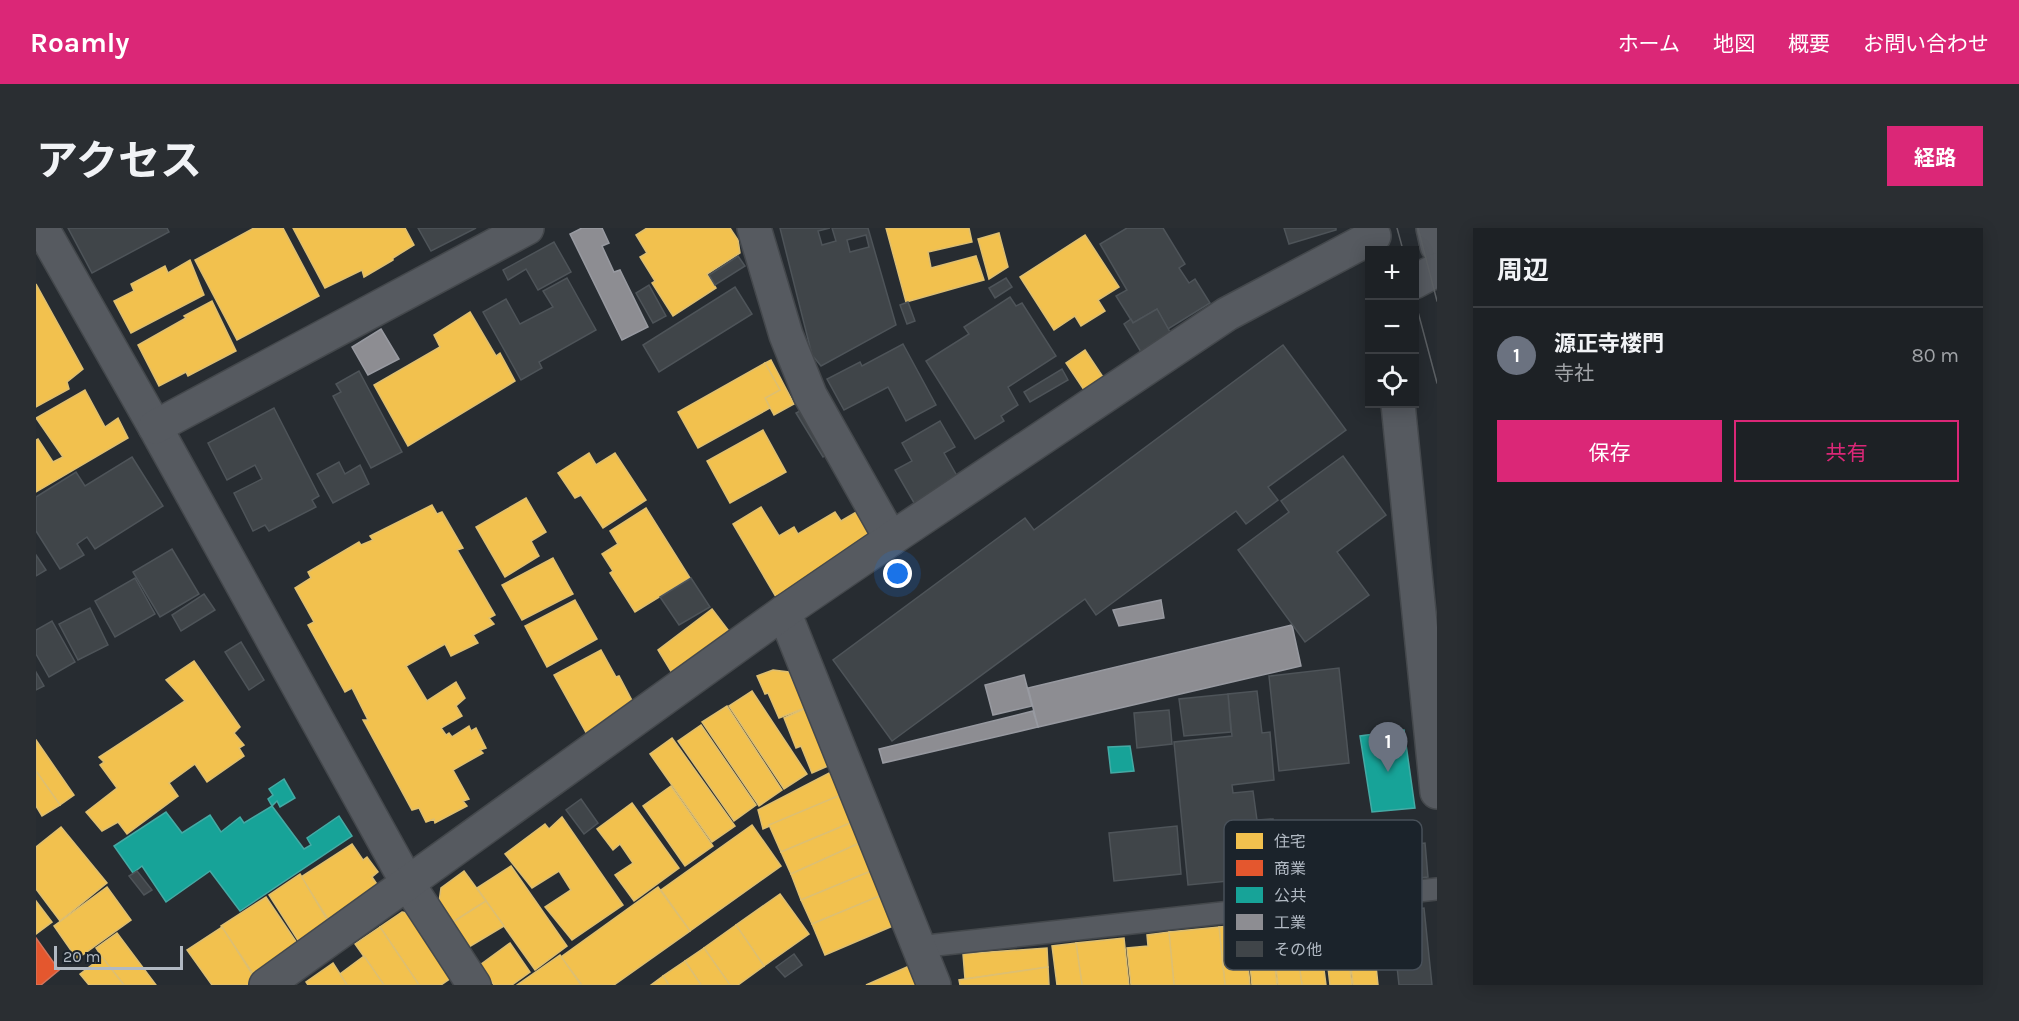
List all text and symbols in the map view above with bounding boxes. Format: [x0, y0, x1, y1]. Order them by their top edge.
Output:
text: Roamly [30, 26, 129, 59]
text: ホーム [1618, 32, 1680, 56]
text: 地図 [1713, 32, 1755, 56]
text: 概要 [1788, 32, 1830, 56]
text: お問い合わせ [1863, 32, 1989, 56]
button: 経路 [1887, 126, 1983, 186]
text: アクセス [36, 136, 202, 186]
map controls [1365, 246, 1419, 408]
button: + [1365, 246, 1419, 300]
text: 周辺 [1497, 255, 1549, 286]
button: − [1365, 300, 1419, 354]
text: 源正寺楼門 [1554, 331, 1664, 357]
text: 1 [1513, 344, 1520, 367]
text: 80 m [1911, 344, 1959, 367]
button: locate [1365, 354, 1419, 408]
text: 寺社 [1554, 362, 1594, 385]
button: 保存 [1497, 420, 1722, 482]
button: 共有 [1734, 420, 1959, 482]
your location [883, 559, 912, 588]
pin: 1 [1368, 722, 1408, 772]
legend [1224, 820, 1422, 970]
text: 住宅 [1274, 832, 1306, 851]
text: 商業 [1274, 859, 1306, 878]
text: 公共 [1274, 886, 1306, 905]
text: 工業 [1274, 913, 1306, 932]
text: その他 [1274, 940, 1322, 959]
scale bar [54, 943, 183, 970]
text: 20 m [63, 947, 101, 966]

